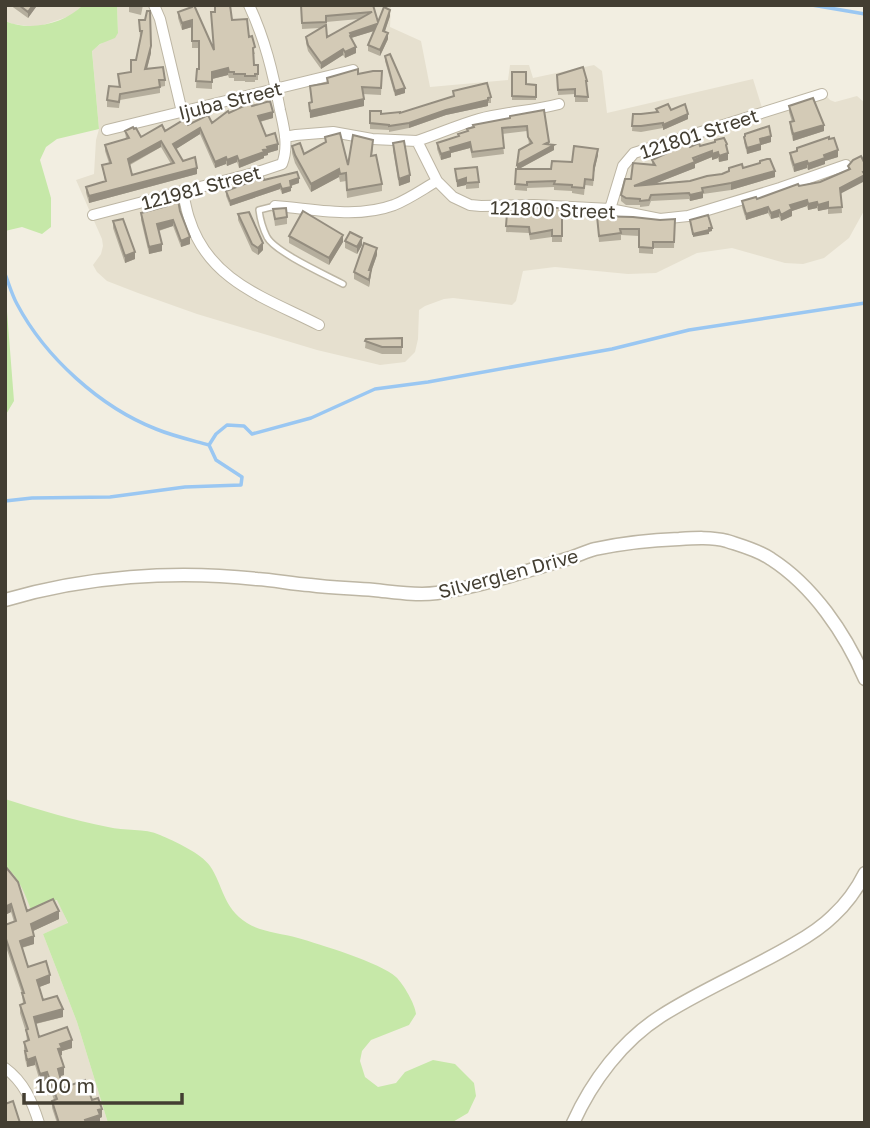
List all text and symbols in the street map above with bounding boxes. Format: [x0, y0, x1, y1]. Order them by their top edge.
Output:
street label: Ijuba Street [176, 76, 284, 124]
street label: 121801 Street [637, 103, 761, 163]
street label: 121981 Street [139, 160, 263, 214]
street label: 121800 Street [490, 195, 616, 223]
street label: Silverglen Drive [436, 543, 580, 603]
scale bar [24, 1062, 182, 1106]
text: 100 m [35, 1072, 95, 1098]

